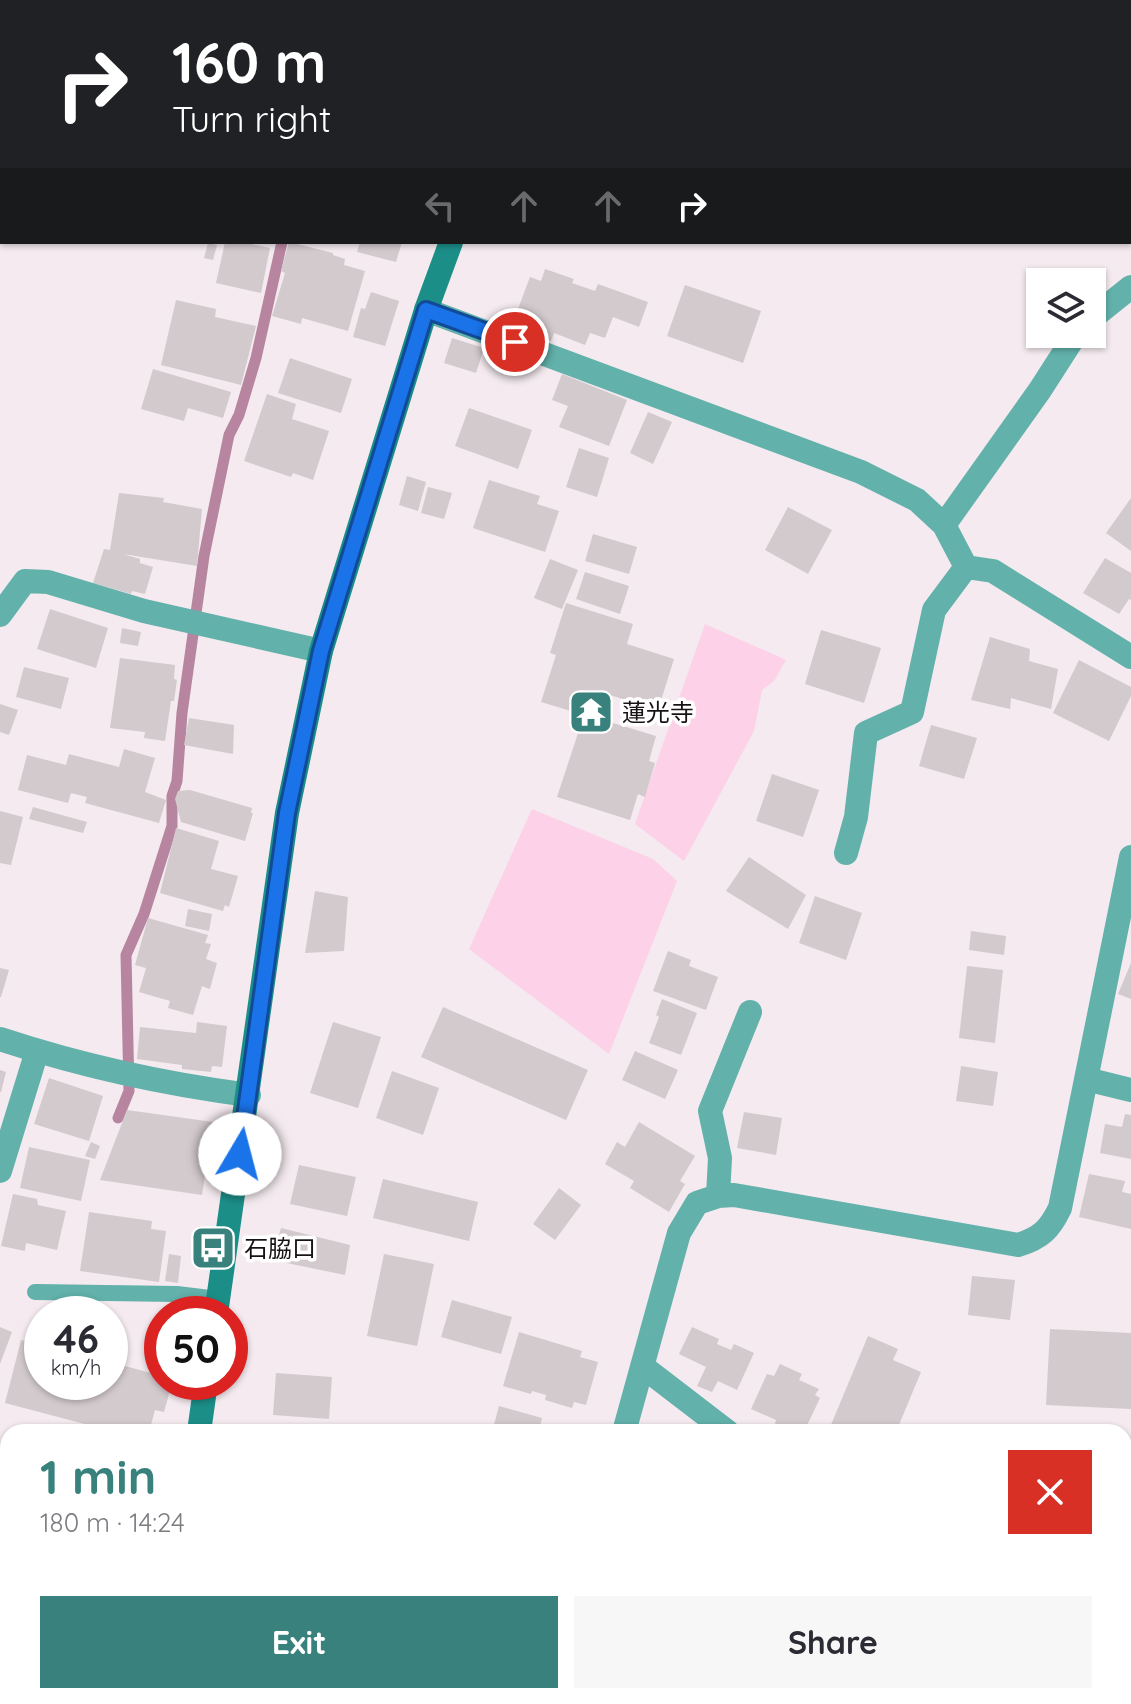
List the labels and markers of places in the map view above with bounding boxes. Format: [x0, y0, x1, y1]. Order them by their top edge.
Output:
pin [481, 308, 549, 376]
temple icon: 蓮光寺 [567, 688, 615, 736]
place label: 蓮光寺 [622, 697, 694, 727]
bus stop icon: 石脇口 [189, 1224, 237, 1272]
place label: 石脇口 [244, 1233, 316, 1263]

